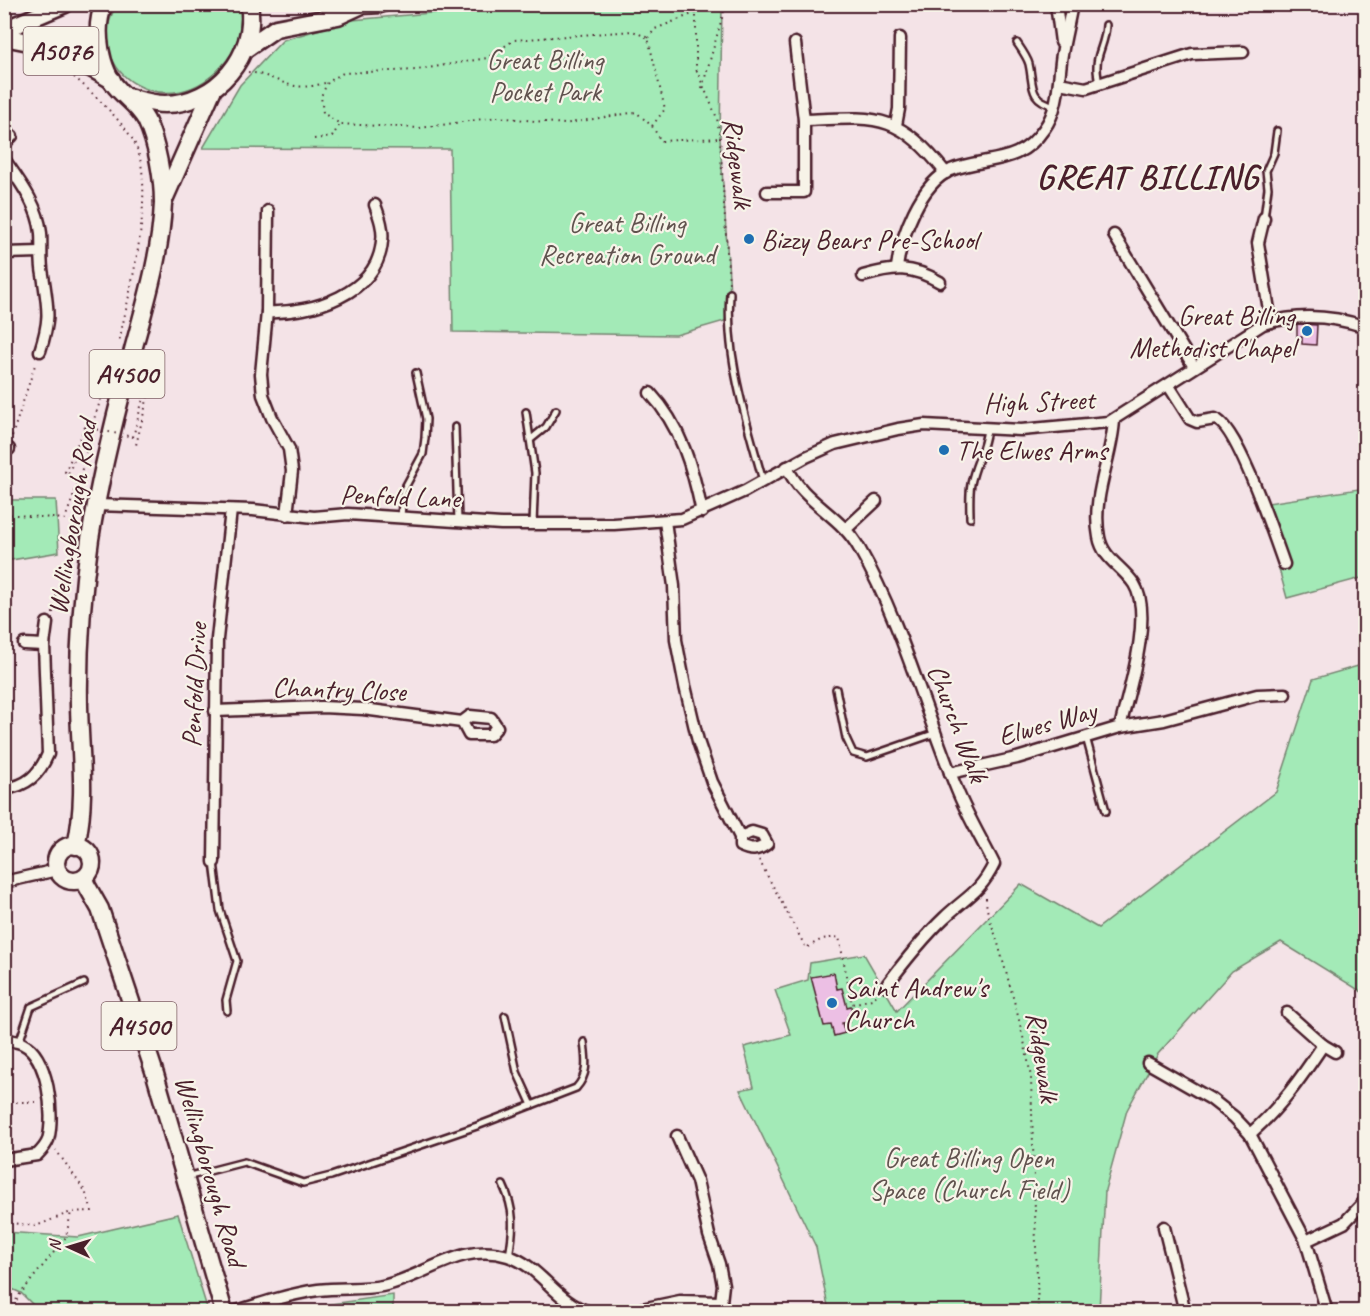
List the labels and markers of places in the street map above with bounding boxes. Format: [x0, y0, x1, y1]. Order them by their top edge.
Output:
place label: Bizzy Bears Pre-School [761, 222, 983, 257]
marker: Bizzy Bears Pre-School [742, 232, 756, 246]
place label: Great Billing Methodist Chapel [1129, 298, 1300, 365]
marker: Great Billing Methodist Chapel [1300, 324, 1314, 338]
place label: The Elwes Arms [956, 433, 1110, 468]
marker: The Elwes Arms [937, 443, 951, 457]
place label: Saint Andrew's Church [844, 970, 990, 1037]
marker: Saint Andrew's Church [825, 996, 839, 1010]

